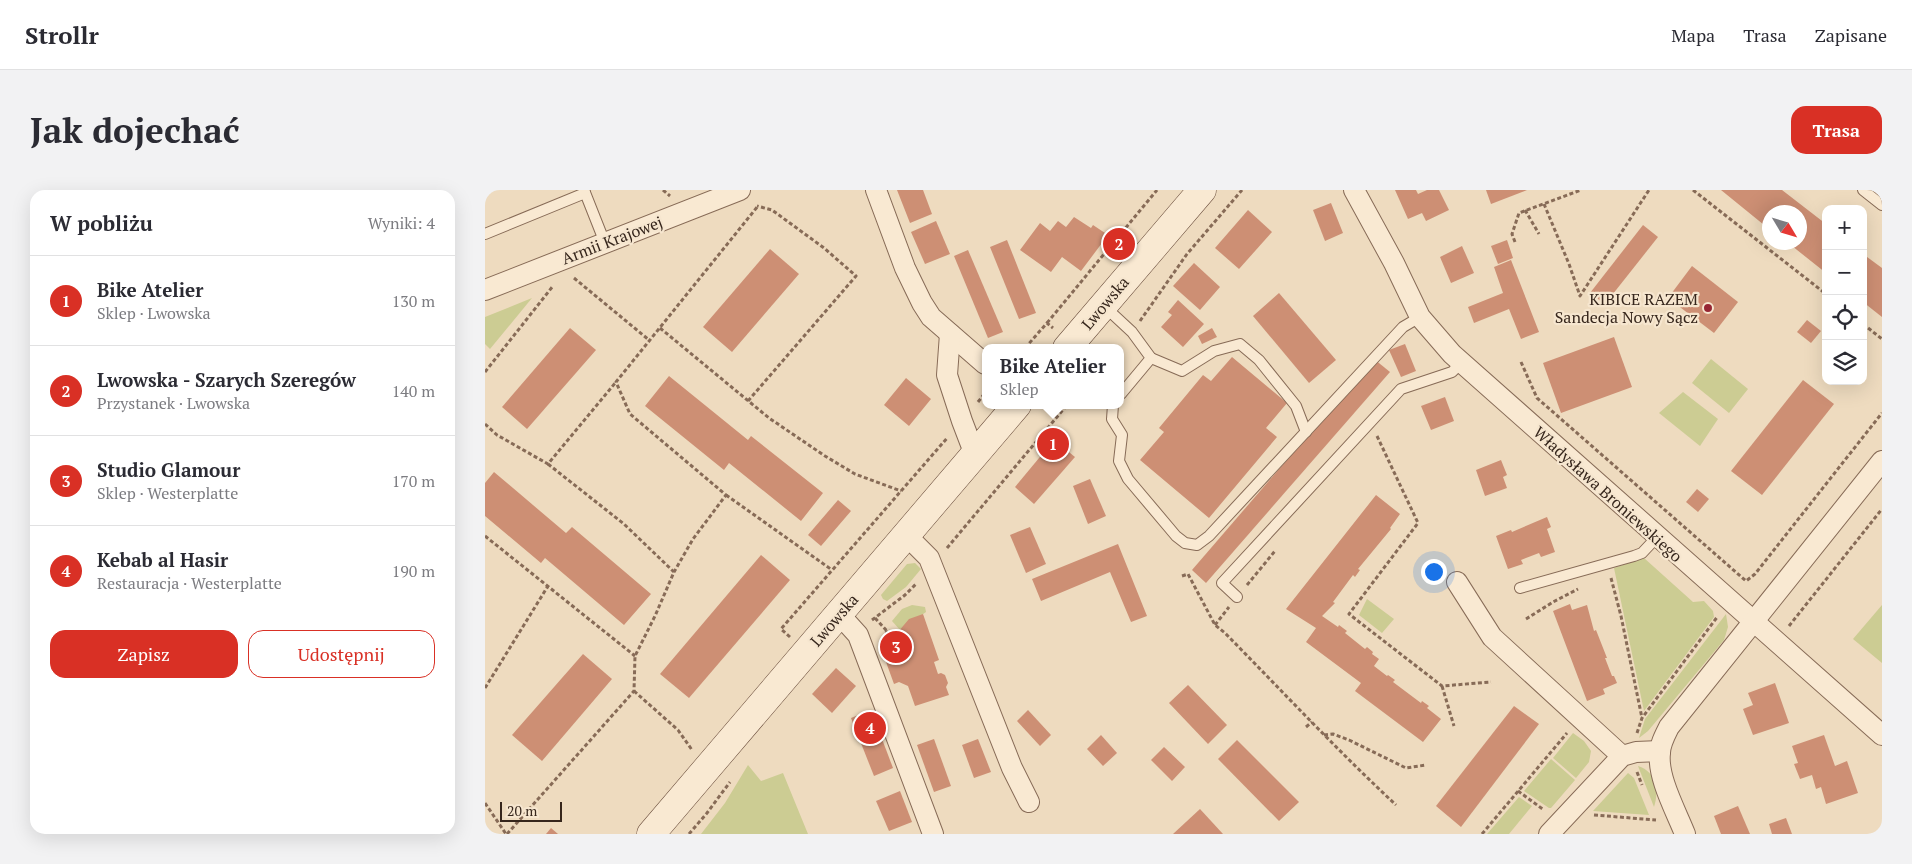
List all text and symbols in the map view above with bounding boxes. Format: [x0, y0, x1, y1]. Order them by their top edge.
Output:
text: Strollr [25, 19, 99, 51]
text: Mapa [1671, 23, 1715, 47]
text: Trasa [1743, 23, 1787, 47]
text: Zapisane [1815, 23, 1887, 47]
button: Trasa [1791, 106, 1882, 154]
text: Jak dojechać [30, 107, 240, 153]
north arrow [1762, 205, 1807, 250]
map controls [1822, 205, 1867, 385]
button: + [1822, 205, 1867, 250]
text: W pobliżu [50, 209, 153, 237]
street label: Armii Krajowej [558, 211, 666, 269]
text: Wyniki: 4 [368, 212, 435, 234]
pin: 2 [1103, 225, 1135, 263]
button: − [1822, 250, 1867, 295]
street label: Lwowska [1076, 272, 1134, 334]
text: Bike Atelier [97, 277, 203, 302]
place label: KIBICE RAZEM Sandecja Nowy Sącz [1555, 288, 1698, 328]
text: 1 [61, 290, 71, 312]
text: 130 m [392, 290, 435, 312]
button: locate [1822, 295, 1867, 340]
text: Sklep · Lwowska [97, 302, 211, 324]
marker: KIBICE RAZEM Sandecja Nowy Sącz [1702, 302, 1714, 314]
button: layers [1822, 340, 1867, 385]
popup [982, 344, 1124, 409]
text: Bike Atelier [1000, 353, 1106, 378]
text: Lwowska - Szarych Szeregów [97, 367, 356, 392]
text: Sklep [1000, 378, 1039, 400]
text: 2 [61, 380, 71, 402]
text: 140 m [392, 380, 435, 402]
text: Przystanek · Lwowska [97, 392, 250, 414]
street label: Władysława Broniewskiego [1529, 421, 1687, 567]
pin: 1 [1037, 425, 1069, 463]
text: Studio Glamour [97, 457, 240, 482]
text: 3 [61, 470, 71, 492]
text: 170 m [392, 470, 435, 492]
text: Sklep · Westerplatte [97, 482, 238, 504]
text: Kebab al Hasir [97, 547, 228, 572]
your location [1421, 559, 1447, 585]
text: 4 [61, 560, 71, 582]
text: 190 m [392, 560, 435, 582]
text: Restauracja · Westerplatte [97, 572, 282, 594]
street label: Lwowska [805, 589, 863, 651]
pin: 3 [880, 628, 912, 666]
button: Zapisz [50, 630, 238, 678]
button: Udostępnij [248, 630, 435, 678]
pin: 4 [854, 709, 886, 747]
scale bar [500, 799, 563, 822]
text: 20 m [507, 801, 537, 820]

